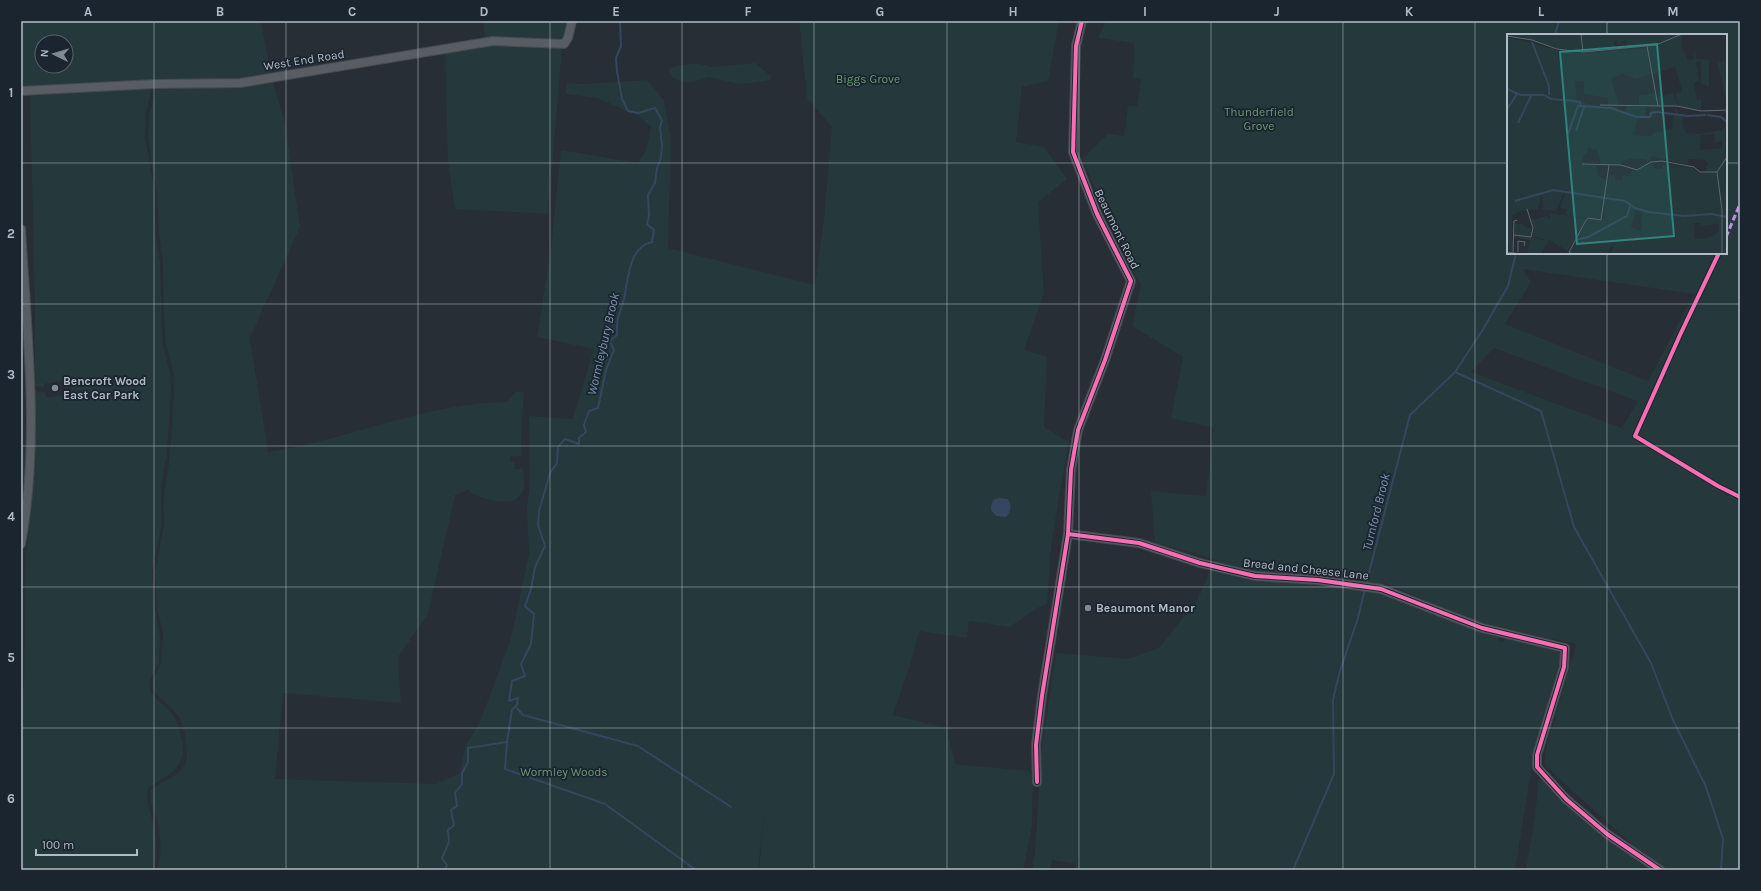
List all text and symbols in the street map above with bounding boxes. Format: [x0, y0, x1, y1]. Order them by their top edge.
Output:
text: A [84, 4, 92, 19]
text: B [216, 4, 224, 19]
text: C [348, 4, 356, 19]
text: D [480, 4, 489, 19]
text: E [612, 4, 620, 19]
text: F [744, 4, 752, 19]
text: G [876, 4, 884, 19]
text: H [1008, 4, 1018, 19]
text: I [1143, 4, 1147, 19]
text: J [1274, 4, 1280, 19]
text: K [1405, 4, 1414, 19]
text: L [1538, 4, 1545, 19]
text: M [1667, 4, 1679, 19]
north arrow [34, 34, 74, 74]
inset map [1507, 34, 1727, 254]
street label: West End Road [263, 47, 345, 73]
text: N [38, 49, 51, 58]
park label: Biggs Grove [836, 72, 900, 86]
text: 1 [9, 85, 13, 100]
park label: Thunderfield Grove [1224, 105, 1294, 133]
street label: Beaumont Road [1092, 187, 1142, 271]
text: 2 [7, 226, 15, 241]
water label: Wormleybury Brook [584, 291, 622, 397]
text: 3 [7, 367, 15, 382]
place label: Bencroft Wood East Car Park [63, 374, 146, 402]
marker: Bencroft Wood East Car Park [50, 383, 60, 393]
water label: Turnford Brook [1359, 471, 1393, 552]
text: 4 [7, 509, 15, 524]
street label: Bread and Cheese Lane [1243, 555, 1369, 583]
place label: Beaumont Manor [1096, 601, 1195, 615]
marker: Beaumont Manor [1083, 603, 1093, 613]
text: 5 [7, 650, 15, 665]
park label: Wormley Woods [520, 765, 608, 779]
text: 6 [7, 791, 15, 806]
scale bar [36, 831, 137, 857]
text: 100 m [42, 838, 74, 852]

